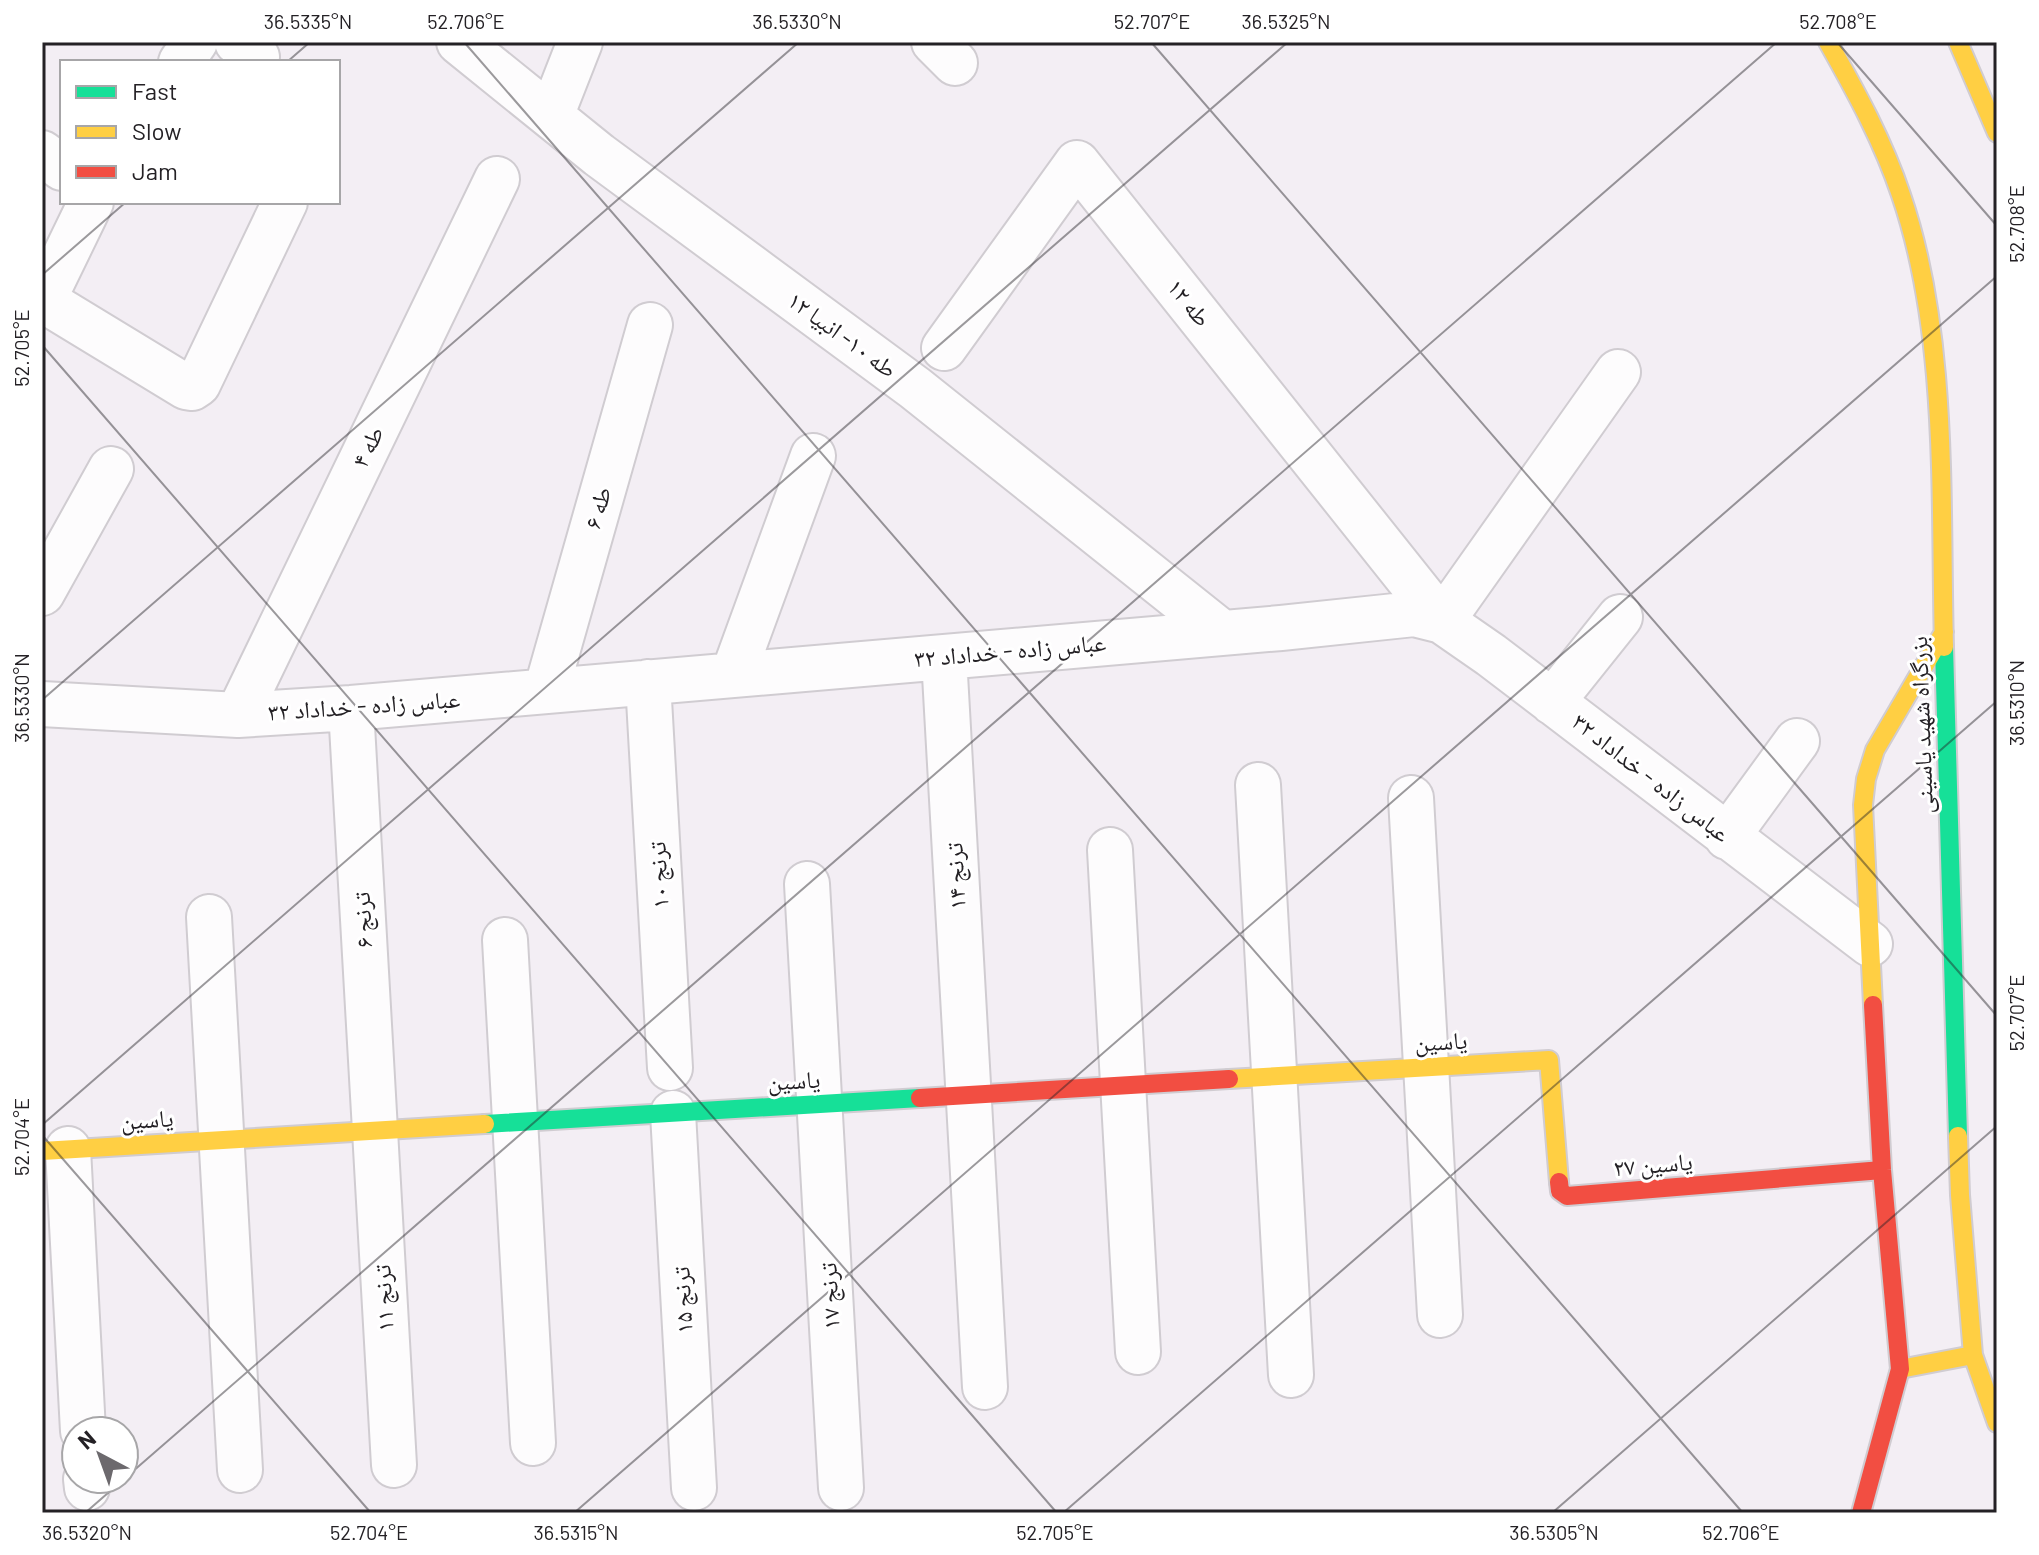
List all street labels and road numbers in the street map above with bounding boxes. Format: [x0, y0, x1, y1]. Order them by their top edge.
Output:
street label: طه ۱۲ [1162, 272, 1218, 332]
street label: طه ۱۰- انبیا ۱۲ [782, 285, 903, 384]
street label: طه ۴ [344, 421, 389, 472]
street label: طه ۶ [577, 483, 616, 532]
street label: عباس زاده - خداداد ۳۲ [913, 627, 1107, 673]
street label: بزرگراه شهید یاسینی [1903, 636, 1939, 814]
street label: عباس زاده - خداداد ۳۲ [267, 683, 461, 727]
street label: عباس زاده - خداداد ۳۲ [1567, 706, 1737, 848]
street label: ترنج ۱۰ [641, 841, 676, 909]
street label: ترنج ۱۴ [938, 842, 973, 910]
street label: ترنج ۶ [346, 891, 379, 949]
street label: یاسین [1414, 1025, 1468, 1057]
street label: یاسین [767, 1064, 821, 1096]
street label: یاسین [120, 1102, 174, 1136]
street label: یاسین ۲۷ [1612, 1146, 1694, 1182]
street label: ترنج ۱۷ [812, 1262, 847, 1330]
street label: ترنج ۱۱ [366, 1264, 401, 1332]
street label: ترنج ۱۵ [665, 1266, 700, 1334]

